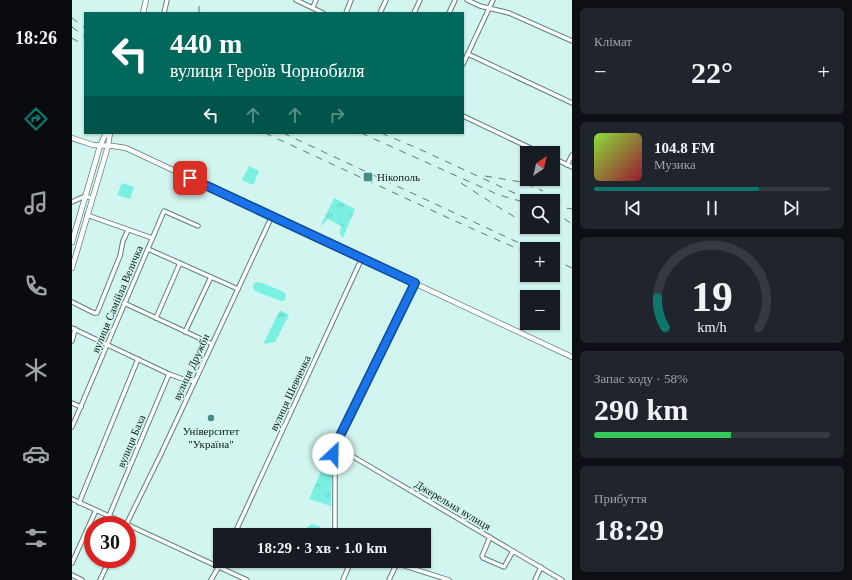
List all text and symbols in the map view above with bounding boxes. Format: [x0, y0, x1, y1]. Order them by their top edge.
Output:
text: 18:26 [15, 28, 57, 48]
icon: left [104, 28, 156, 80]
text: 440 m [170, 28, 242, 59]
text: Клімат [594, 34, 632, 49]
text: 22° [691, 56, 733, 89]
text: − [594, 59, 606, 84]
text: + [818, 59, 830, 84]
text: вулиця Героїв Чорнобиля [170, 61, 365, 81]
icon: left [200, 104, 222, 126]
icon: ahead [242, 104, 264, 126]
icon: ahead [284, 104, 306, 126]
icon: right [326, 104, 348, 126]
icon: directions [22, 105, 50, 133]
text: 104.8 FM [654, 140, 715, 156]
north arrow [520, 146, 560, 186]
map controls [520, 146, 560, 330]
text: Музика [654, 157, 696, 172]
pin [173, 161, 207, 195]
icon: arrive [179, 167, 201, 189]
marker: Нікополь [362, 171, 374, 183]
place label: Нікополь [377, 171, 420, 183]
icon: music [22, 189, 50, 217]
button: search [520, 194, 560, 234]
icon: previous [622, 197, 644, 219]
icon: pause [701, 197, 723, 219]
icon: next [780, 197, 802, 219]
button: + [520, 242, 560, 282]
street label: вулиця Самійла Величка [89, 243, 145, 354]
icon: phone [22, 272, 50, 300]
text: 19 [691, 274, 733, 320]
button: − [520, 290, 560, 330]
text: km/h [697, 319, 727, 335]
street label: вулиця Дружби [170, 332, 212, 402]
street label: вулиця Шевченка [267, 353, 313, 433]
icon: climate [22, 356, 50, 384]
text: Запас ходу · 58% [594, 371, 688, 386]
text: 290 km [594, 393, 688, 426]
street label: вулиця Баха [114, 413, 148, 469]
marker: Університет "Україна" [206, 413, 216, 423]
place label: Університет "Україна" [183, 425, 239, 450]
position arrow [312, 433, 354, 475]
icon: car [22, 440, 50, 468]
street label: Джерельна вулиця [413, 478, 493, 532]
text: Прибуття [594, 491, 647, 506]
text: 18:29 [594, 513, 664, 546]
speed limit sign: 30 [84, 516, 136, 568]
icon: filters [22, 524, 50, 552]
text: 18:29 · 3 хв · 1.0 km [257, 540, 387, 556]

